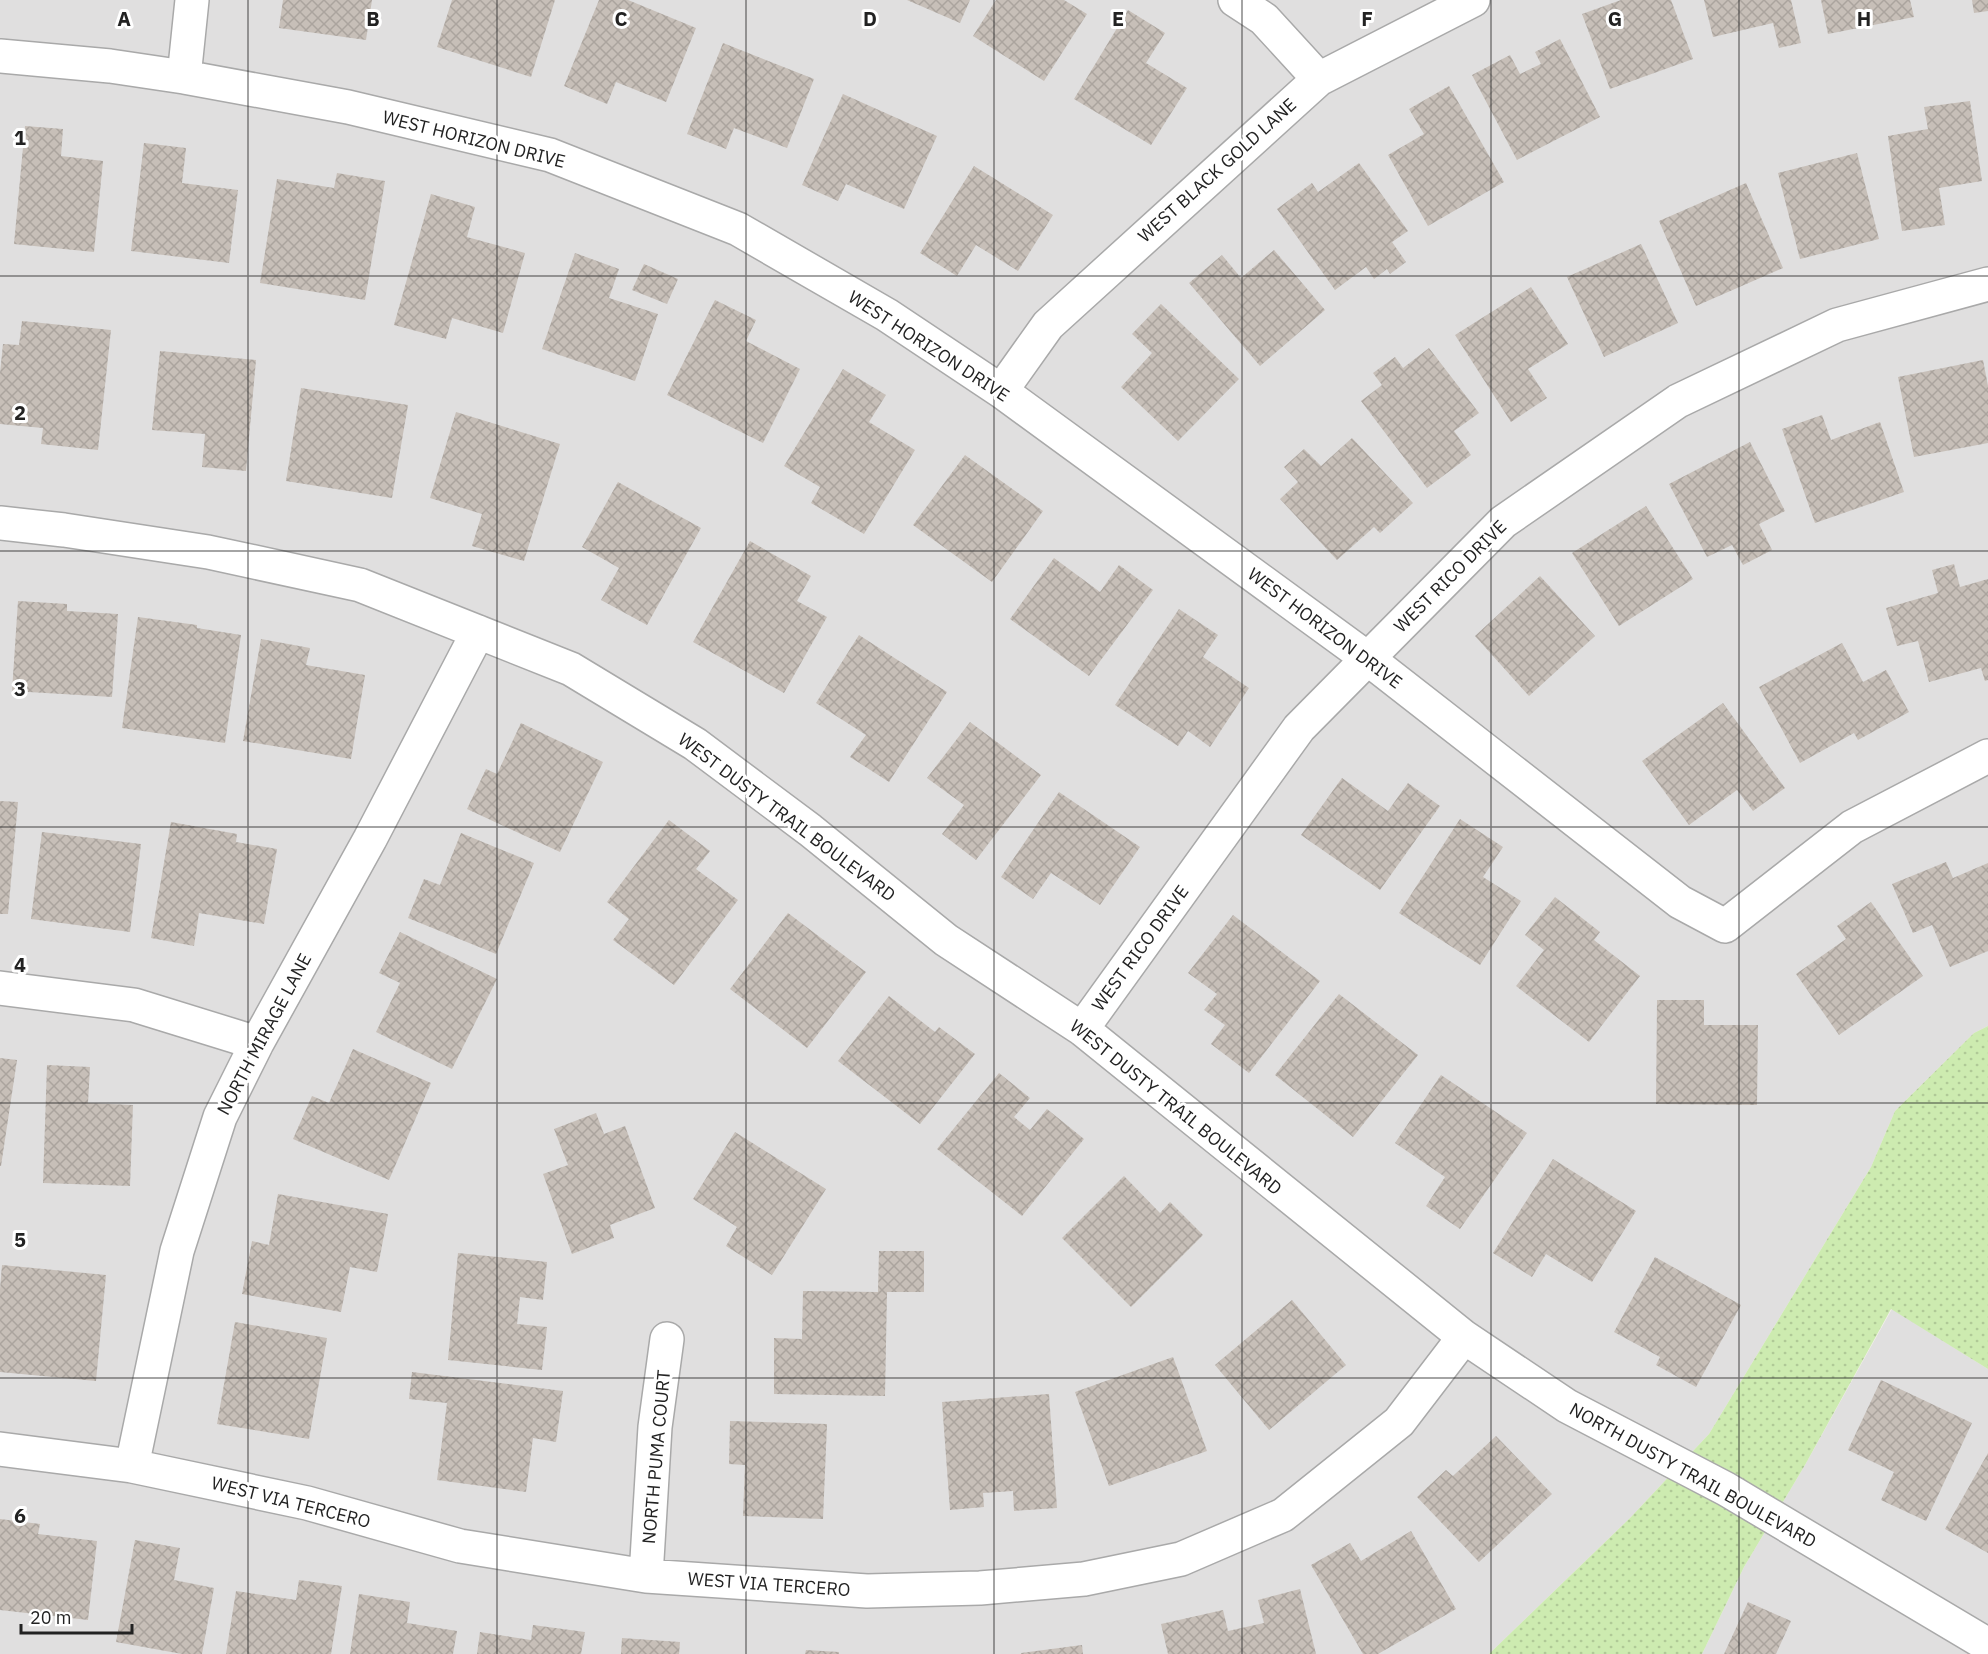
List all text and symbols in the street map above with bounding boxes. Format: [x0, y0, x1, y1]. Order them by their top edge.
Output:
text: A [117, 5, 131, 32]
text: B [366, 5, 380, 32]
text: C [614, 5, 628, 32]
text: D [863, 5, 877, 32]
text: E [1112, 5, 1124, 32]
text: F [1361, 5, 1373, 32]
text: G [1608, 5, 1622, 32]
text: H [1857, 5, 1871, 32]
street label: WEST BLACK GOLD LANE [1133, 93, 1301, 247]
street label: WEST HORIZON DRIVE [380, 105, 568, 173]
text: 1 [14, 124, 26, 151]
street label: WEST HORIZON DRIVE [844, 285, 1014, 407]
text: 2 [14, 399, 26, 426]
street label: WEST RICO DRIVE [1389, 515, 1511, 637]
street label: WEST HORIZON DRIVE [1243, 562, 1407, 694]
text: 3 [14, 675, 26, 702]
street label: WEST DUSTY TRAIL BOULEVARD [674, 728, 900, 906]
street label: WEST RICO DRIVE [1087, 880, 1193, 1016]
street label: NORTH MIRAGE LANE [212, 949, 316, 1119]
text: 4 [14, 951, 26, 978]
street label: WEST DUSTY TRAIL BOULEVARD [1065, 1014, 1287, 1200]
text: 5 [14, 1226, 26, 1253]
street label: NORTH PUMA COURT [637, 1369, 675, 1545]
street label: NORTH DUSTY TRAIL BOULEVARD [1565, 1397, 1821, 1553]
street label: WEST VIA TERCERO [209, 1471, 373, 1533]
text: 6 [14, 1502, 26, 1529]
street label: WEST VIA TERCERO [687, 1567, 851, 1601]
scale bar [21, 1597, 132, 1635]
text: 20 m [30, 1606, 72, 1629]

